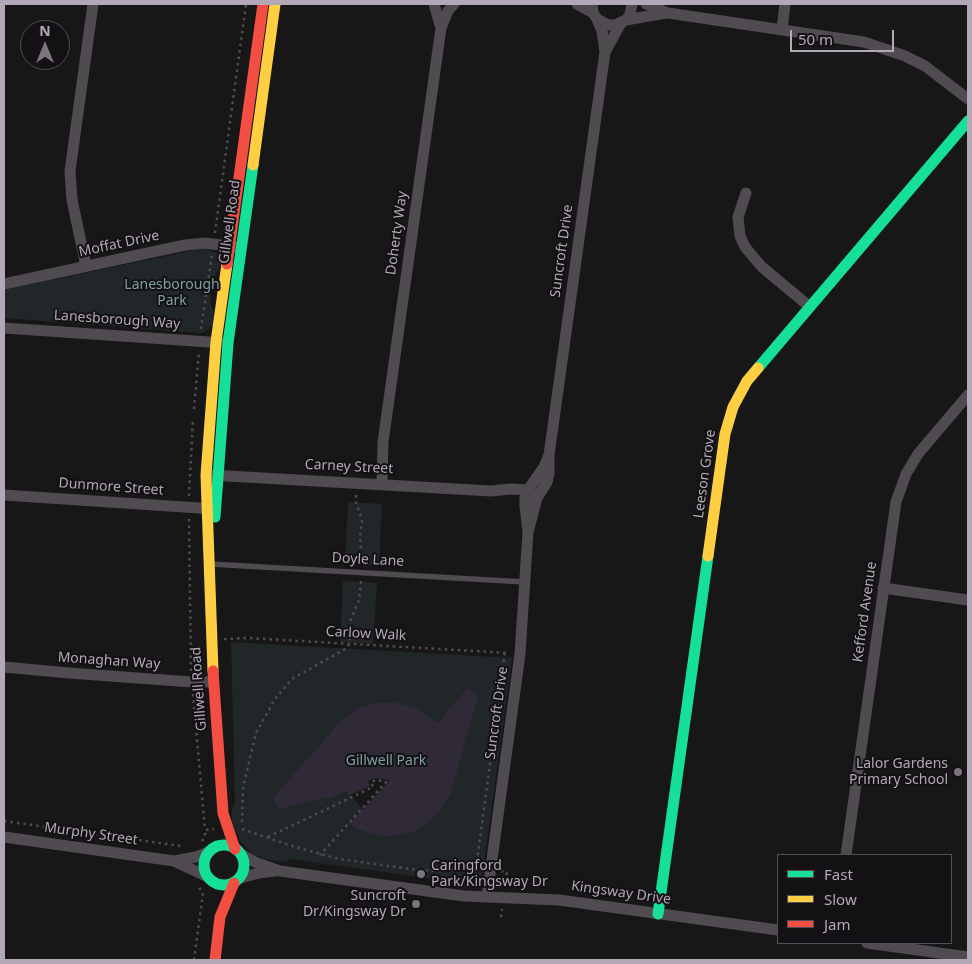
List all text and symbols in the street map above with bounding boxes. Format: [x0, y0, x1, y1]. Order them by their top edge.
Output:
north arrow [20, 20, 70, 70]
scale bar [792, 20, 896, 52]
text: N [39, 21, 51, 40]
text: 50 m [798, 29, 833, 49]
street label: Gillwell Road [216, 179, 244, 265]
street label: Doherty Way [383, 190, 411, 276]
street label: Suncroft Drive [547, 203, 577, 299]
street label: Moffat Drive [77, 227, 161, 261]
park label: Lanesborough Park [124, 277, 220, 310]
street label: Lanesborough Way [53, 307, 181, 333]
street label: Leeson Grove [690, 429, 720, 519]
street label: Carney Street [304, 456, 394, 478]
street label: Dunmore Street [58, 475, 164, 499]
street label: Doyle Lane [331, 550, 405, 570]
street label: Kefford Avenue [850, 561, 880, 663]
street label: Carlow Walk [325, 624, 407, 644]
street label: Gillwell Road [188, 646, 210, 732]
street label: Monaghan Way [57, 649, 161, 673]
street label: Suncroft Drive [482, 665, 512, 761]
park label: Gillwell Park [346, 753, 426, 769]
place label: Lalor Gardens Primary School [849, 756, 948, 789]
marker: Lalor Gardens Primary School [952, 766, 964, 778]
street label: Murphy Street [43, 819, 139, 849]
legend [777, 854, 952, 944]
place label: Caringford Park/Kingsway Dr [431, 858, 548, 890]
text: Fast [824, 864, 853, 884]
marker: Caringford Park/Kingsway Dr [415, 868, 427, 880]
street label: Kingsway Drive [570, 878, 672, 908]
place label: Suncroft Dr/Kingsway Dr [303, 888, 406, 920]
text: Slow [824, 889, 857, 909]
marker: Suncroft Dr/Kingsway Dr [410, 898, 422, 910]
text: Jam [824, 914, 851, 934]

